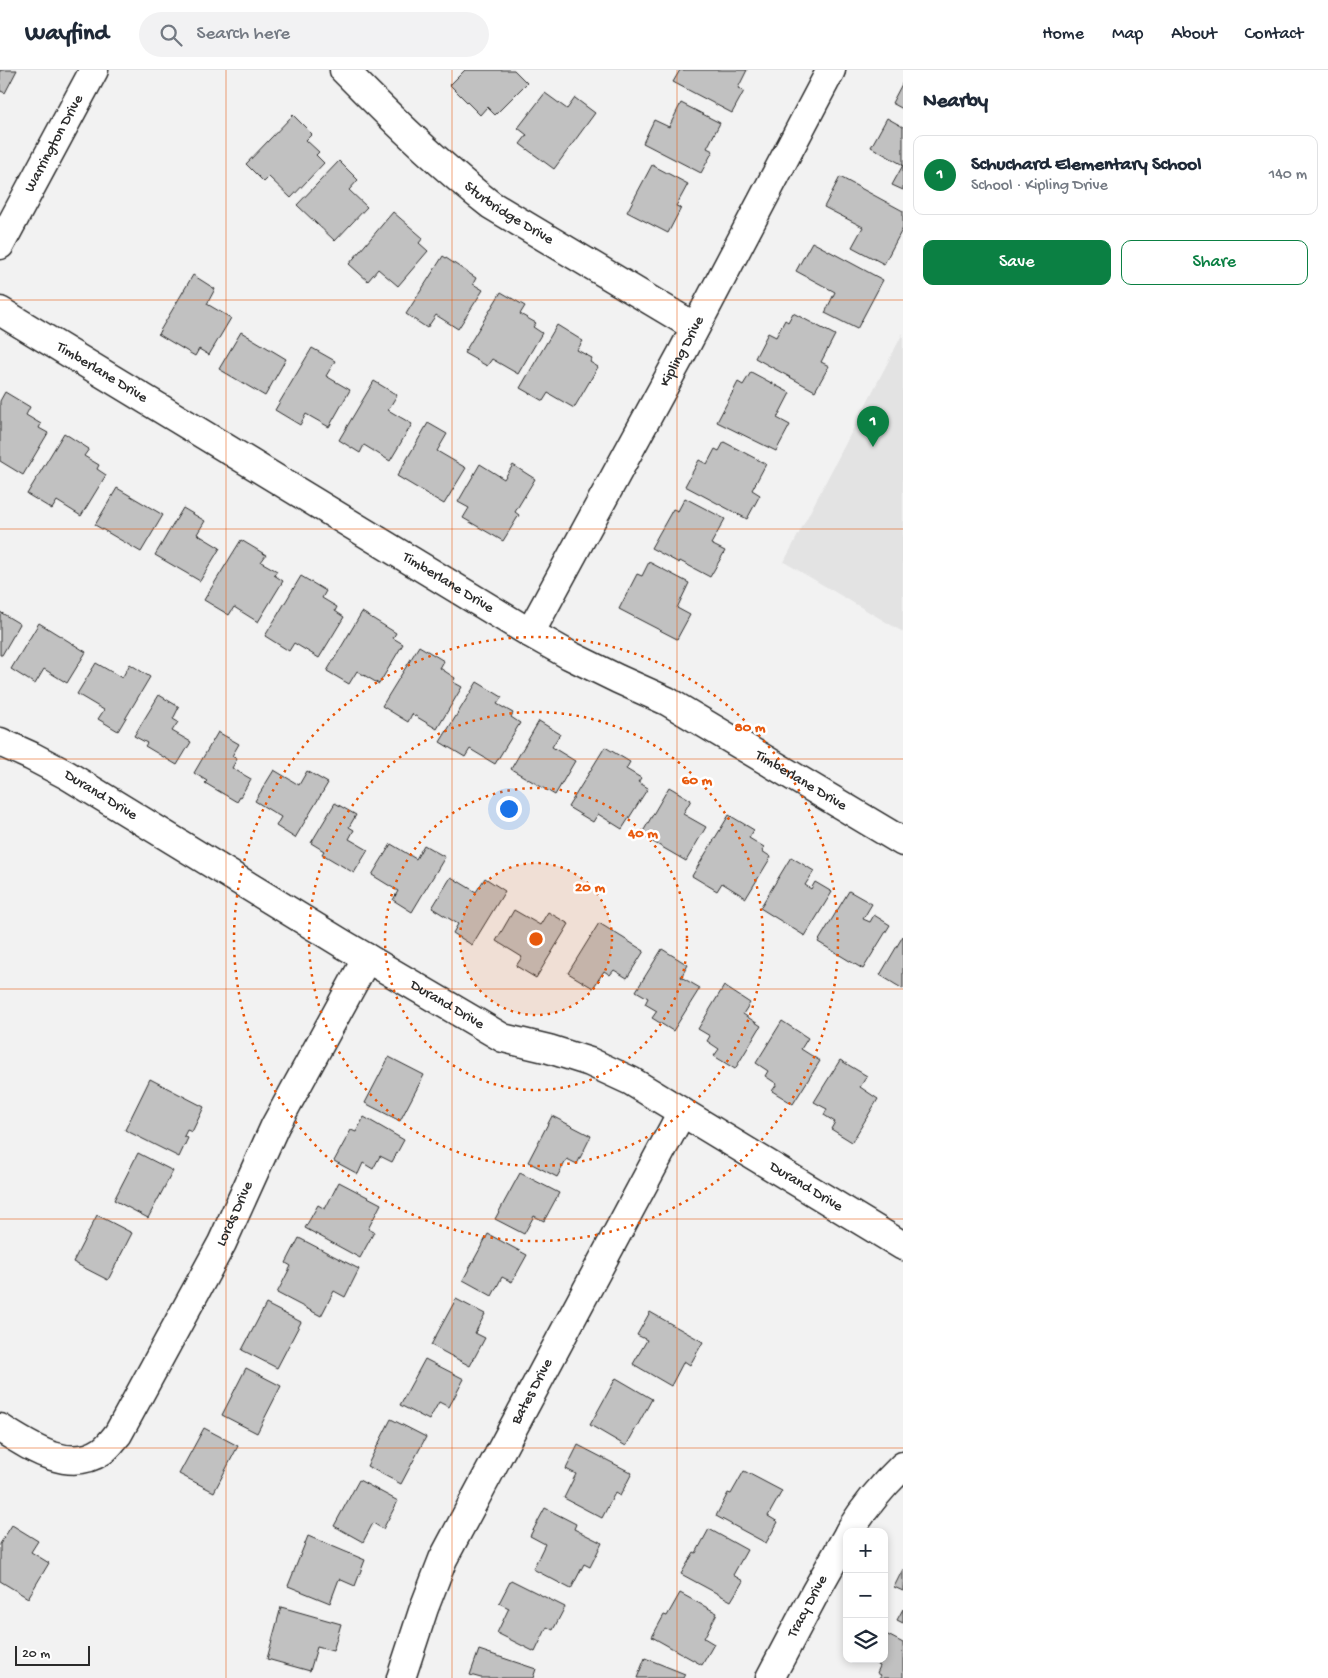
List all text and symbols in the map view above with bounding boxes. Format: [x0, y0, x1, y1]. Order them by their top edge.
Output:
search box [139, 12, 489, 57]
text: Wayfind [25, 20, 109, 49]
icon: search [157, 21, 185, 49]
text: Search here [197, 23, 290, 46]
text: Home [1042, 24, 1084, 45]
text: Map [1112, 24, 1143, 45]
text: About [1171, 24, 1217, 45]
text: Contact [1245, 24, 1303, 45]
text: Nearby [923, 90, 988, 115]
street label: Warrington Drive [21, 92, 88, 196]
text: Schuchard Elementary School [971, 154, 1201, 177]
text: 1 [937, 166, 943, 185]
text: 140 m [1269, 166, 1307, 185]
text: School · Kipling Drive [971, 177, 1108, 196]
street label: Sturbridge Drive [460, 178, 557, 249]
button: Save [923, 240, 1111, 285]
button: Share [1121, 240, 1308, 285]
street label: Kipling Drive [656, 313, 709, 390]
street label: Timberlane Drive [52, 338, 151, 407]
pin: 1 [857, 406, 889, 447]
street label: Timberlane Drive [398, 548, 497, 618]
text: 80 m [735, 719, 766, 737]
street label: Timberlane Drive [751, 746, 850, 815]
street label: Durand Drive [60, 766, 141, 825]
text: 60 m [682, 772, 713, 790]
your location [496, 796, 522, 822]
text: 40 m [627, 825, 658, 843]
text: 20 m [575, 879, 605, 897]
centre of rings [527, 930, 545, 948]
street label: Durand Drive [406, 976, 487, 1034]
street label: Durand Drive [765, 1157, 846, 1216]
street label: Lords Drive [213, 1179, 258, 1250]
street label: Bates Drive [507, 1356, 557, 1428]
map controls [843, 1528, 888, 1663]
button: + [843, 1528, 888, 1573]
street label: Tracy Drive [783, 1572, 832, 1642]
button: − [843, 1573, 888, 1618]
button: layers [843, 1618, 888, 1663]
scale bar [15, 1643, 90, 1666]
text: 20 m [22, 1646, 50, 1663]

